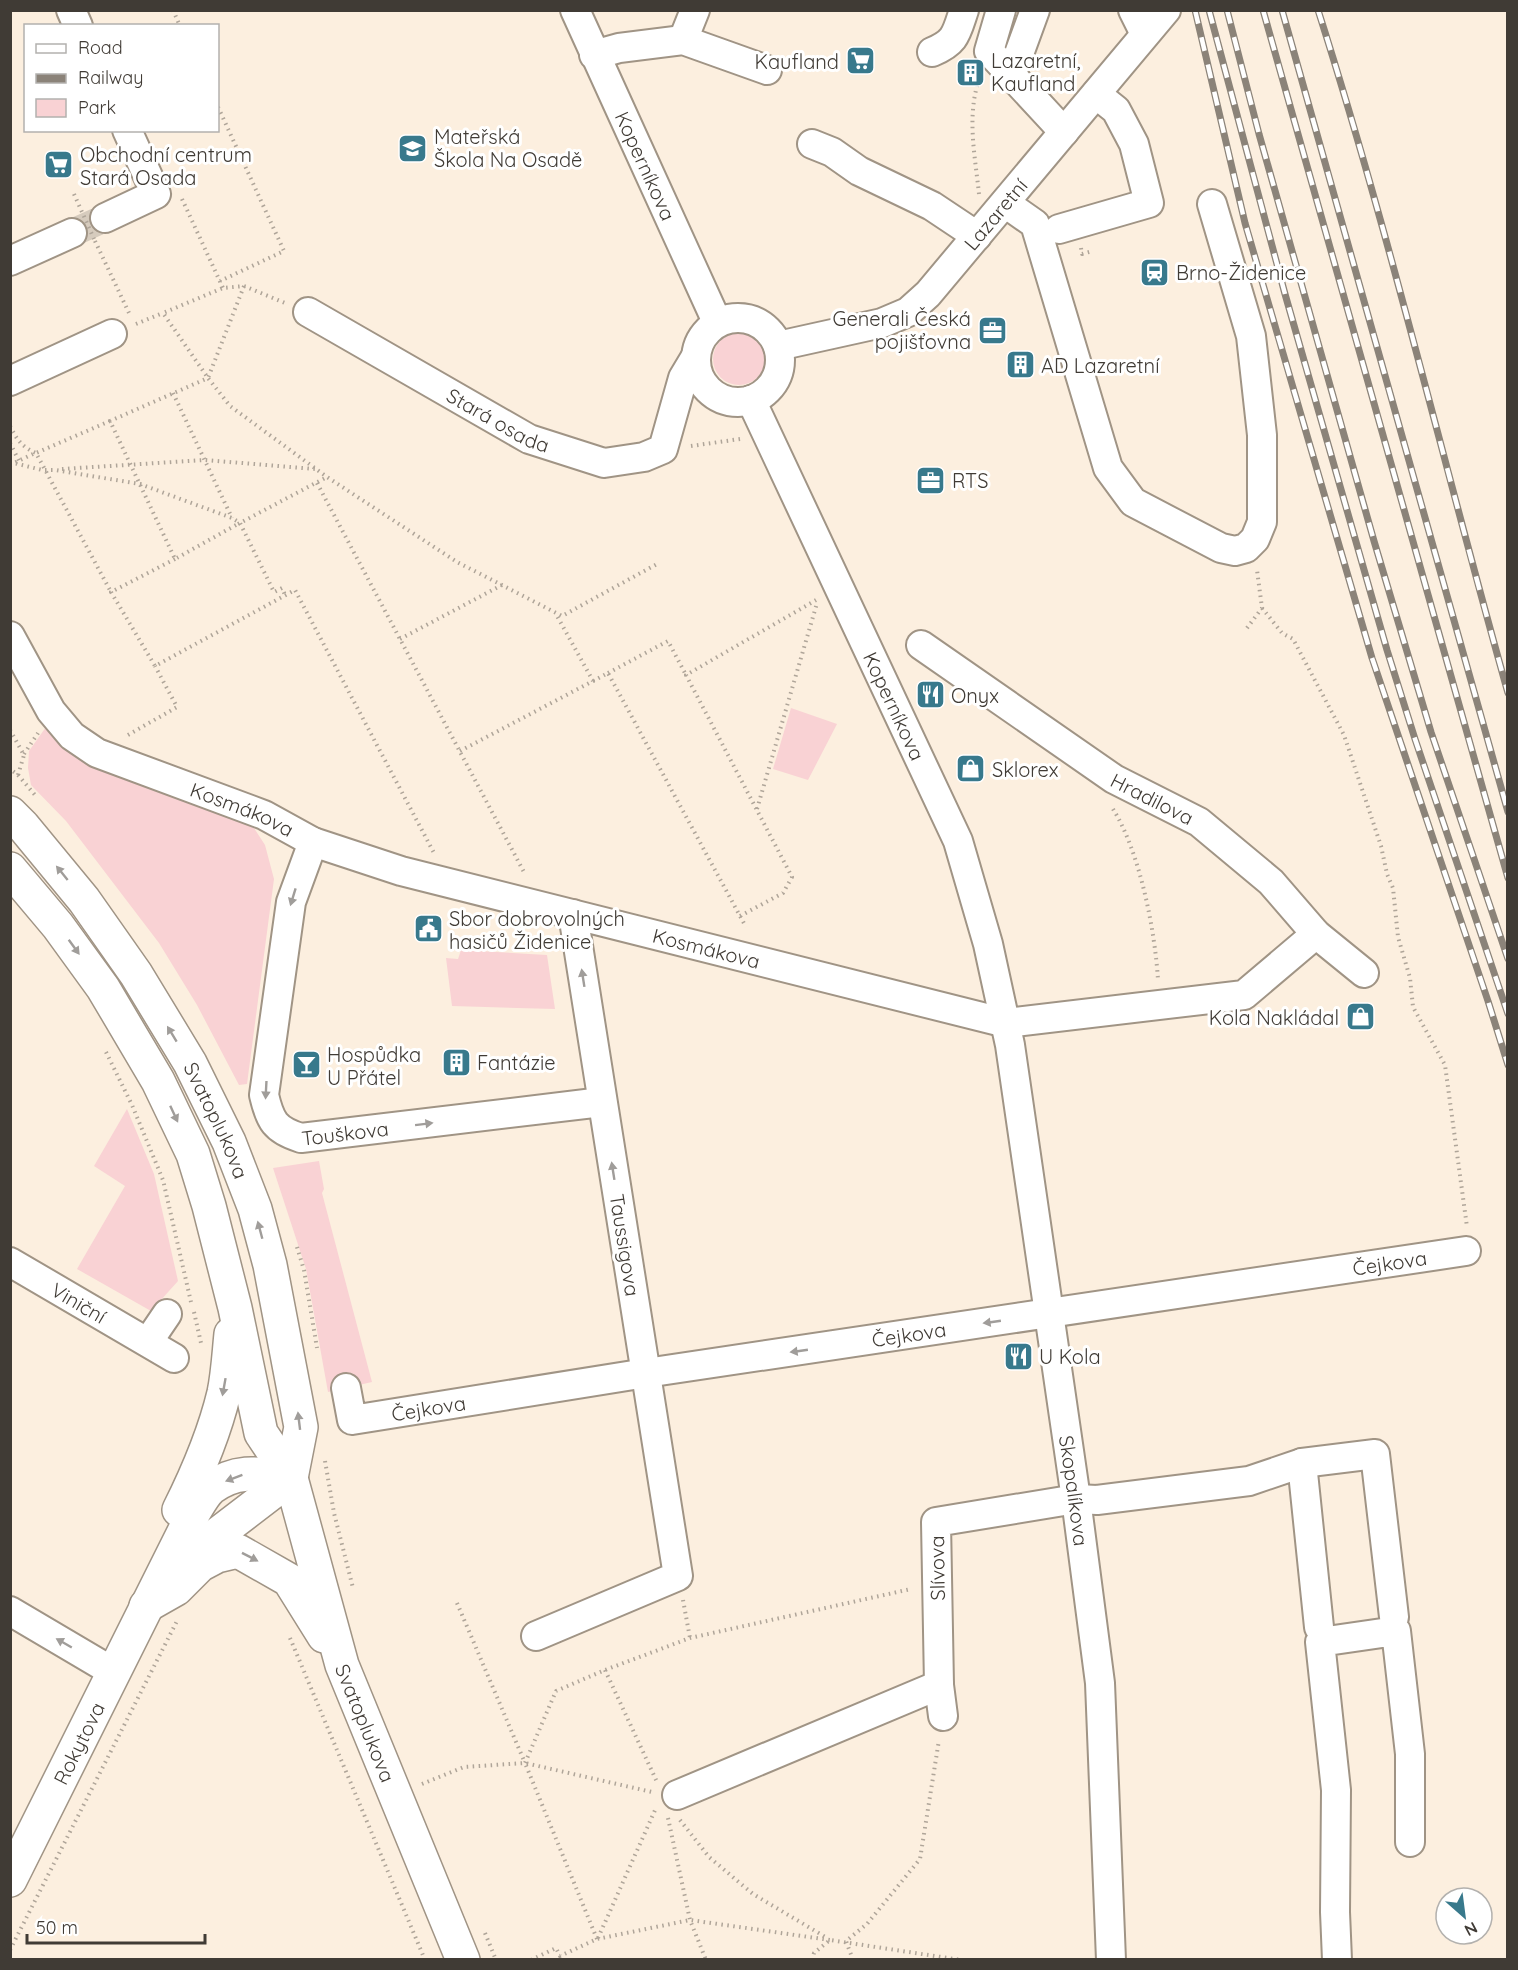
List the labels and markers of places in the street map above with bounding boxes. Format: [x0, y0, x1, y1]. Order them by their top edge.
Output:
supermarket icon: Kaufland [844, 45, 876, 77]
place label: Lazaretní, Kaufland [991, 48, 1081, 96]
place label: Kaufland [755, 49, 839, 74]
building icon: Lazaretní, Kaufland [954, 56, 986, 88]
place label: Mateřská Škola Na Osadě [434, 124, 582, 172]
school or university icon: Mateřská Škola Na Osadě [397, 132, 429, 164]
place label: Obchodní centrum Stará Osada [80, 142, 252, 190]
supermarket icon: Obchodní centrum Stará Osada [43, 149, 75, 181]
station icon: Brno-Židenice [1139, 256, 1171, 288]
place label: Brno-Židenice [1176, 260, 1306, 285]
place label: Generali Česká pojišťovna [833, 306, 971, 354]
office icon: Generali Česká pojišťovna [976, 314, 1008, 346]
building icon: AD Lazaretní [1004, 349, 1036, 381]
place label: AD Lazaretní [1041, 353, 1160, 378]
office icon: RTS [915, 464, 947, 496]
place label: RTS [952, 468, 988, 493]
restaurant icon: Onyx [914, 679, 946, 711]
place label: Onyx [951, 683, 999, 708]
shop icon: Sklorex [955, 753, 987, 785]
place label: Sklorex [992, 757, 1058, 782]
place label: Sbor dobrovolných hasičů Židenice [449, 906, 625, 954]
public building icon: Sbor dobrovolných hasičů Židenice [412, 913, 444, 945]
shop icon: Kola Nakládal [1344, 1001, 1376, 1033]
place label: Kola Nakládal [1209, 1005, 1339, 1030]
place label: Hospůdka U Přátel [327, 1042, 421, 1090]
building icon: Fantázie [440, 1046, 472, 1078]
bar icon: Hospůdka U Přátel [290, 1049, 322, 1081]
place label: Fantázie [477, 1050, 556, 1075]
restaurant icon: U Kola [1002, 1340, 1034, 1372]
place label: U Kola [1039, 1344, 1101, 1369]

